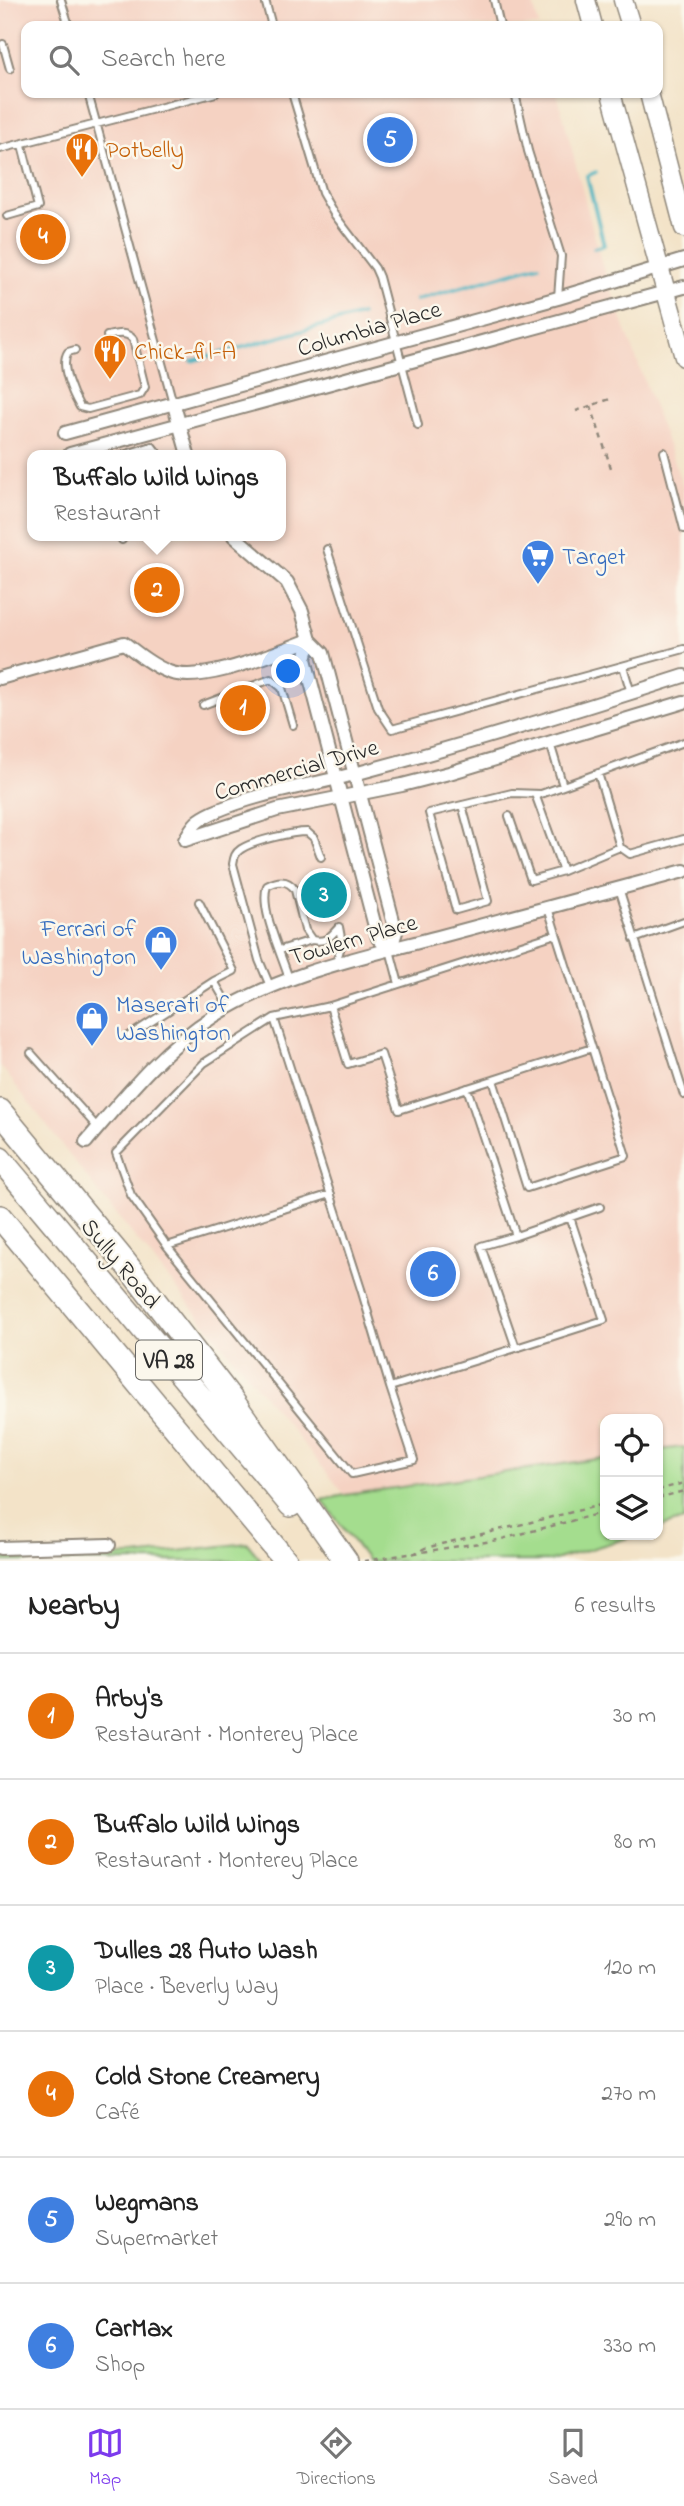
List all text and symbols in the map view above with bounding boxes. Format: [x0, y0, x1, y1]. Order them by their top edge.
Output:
search box [21, 21, 663, 98]
icon: search [45, 41, 83, 79]
text: Search here [101, 41, 226, 79]
pin: 5 [367, 114, 413, 166]
restaurant icon: Potbelly [63, 130, 101, 179]
place label: Potbelly [106, 134, 184, 170]
pin: 4 [20, 211, 66, 263]
street label: Columbia Place [294, 293, 446, 368]
restaurant icon: Chick-fil-A [91, 332, 129, 381]
place label: Chick-fil-A [134, 336, 236, 371]
popup [27, 450, 286, 541]
text: Buffalo Wild Wings [54, 460, 259, 498]
text: Restaurant [54, 498, 161, 531]
supermarket icon: Target [519, 537, 557, 586]
place label: Target [562, 541, 626, 576]
pin: 2 [134, 564, 180, 616]
your location [271, 654, 305, 688]
pin: 1 [220, 682, 266, 734]
street label: Commercial Drive [211, 731, 383, 812]
pin: 3 [301, 869, 347, 921]
street label: Towlern Place [286, 906, 422, 976]
place label: Ferrari of Washington [21, 913, 137, 976]
shop icon: Ferrari of Washington [142, 923, 180, 972]
place label: Maserati of Washington [116, 989, 231, 1052]
shop icon: Maserati of Washington [73, 999, 111, 1048]
street label: Sully Road [70, 1212, 168, 1319]
pin: 6 [410, 1248, 456, 1300]
road number: VA 28 [136, 1340, 202, 1380]
map controls [600, 1414, 663, 1540]
button: locate [600, 1414, 663, 1477]
button: layers [600, 1477, 663, 1540]
text: Nearby [28, 1585, 120, 1629]
text: 6 results [575, 1590, 656, 1623]
text: Arby's [95, 1681, 163, 1719]
text: 1 [47, 1700, 55, 1733]
text: 30 m [613, 1700, 656, 1733]
text: Restaurant · Monterey Place [95, 1719, 358, 1752]
text: Buffalo Wild Wings [95, 1807, 300, 1845]
text: 2 [45, 1826, 57, 1859]
text: 80 m [614, 1826, 656, 1859]
text: Restaurant · Monterey Place [95, 1845, 358, 1878]
text: Dulles 28 Auto Wash [95, 1933, 318, 1971]
text: 3 [46, 1952, 56, 1985]
text: 120 m [604, 1952, 656, 1985]
text: Place · Beverly Way [95, 1971, 278, 2004]
text: Cold Stone Creamery [95, 2059, 320, 2097]
text: 4 [46, 2078, 56, 2111]
text: 270 m [602, 2078, 656, 2111]
text: Café [95, 2097, 140, 2130]
text: Wegmans [95, 2185, 199, 2223]
text: 5 [44, 2204, 58, 2237]
text: 290 m [604, 2204, 656, 2237]
text: Supermarket [95, 2223, 218, 2256]
text: CarMax [95, 2311, 173, 2349]
text: 6 [46, 2330, 56, 2363]
text: 330 m [603, 2330, 656, 2363]
text: Shop [95, 2349, 145, 2382]
tab: Map [86, 2424, 124, 2493]
tab: Directions [297, 2424, 376, 2493]
tab: Saved [548, 2424, 598, 2493]

